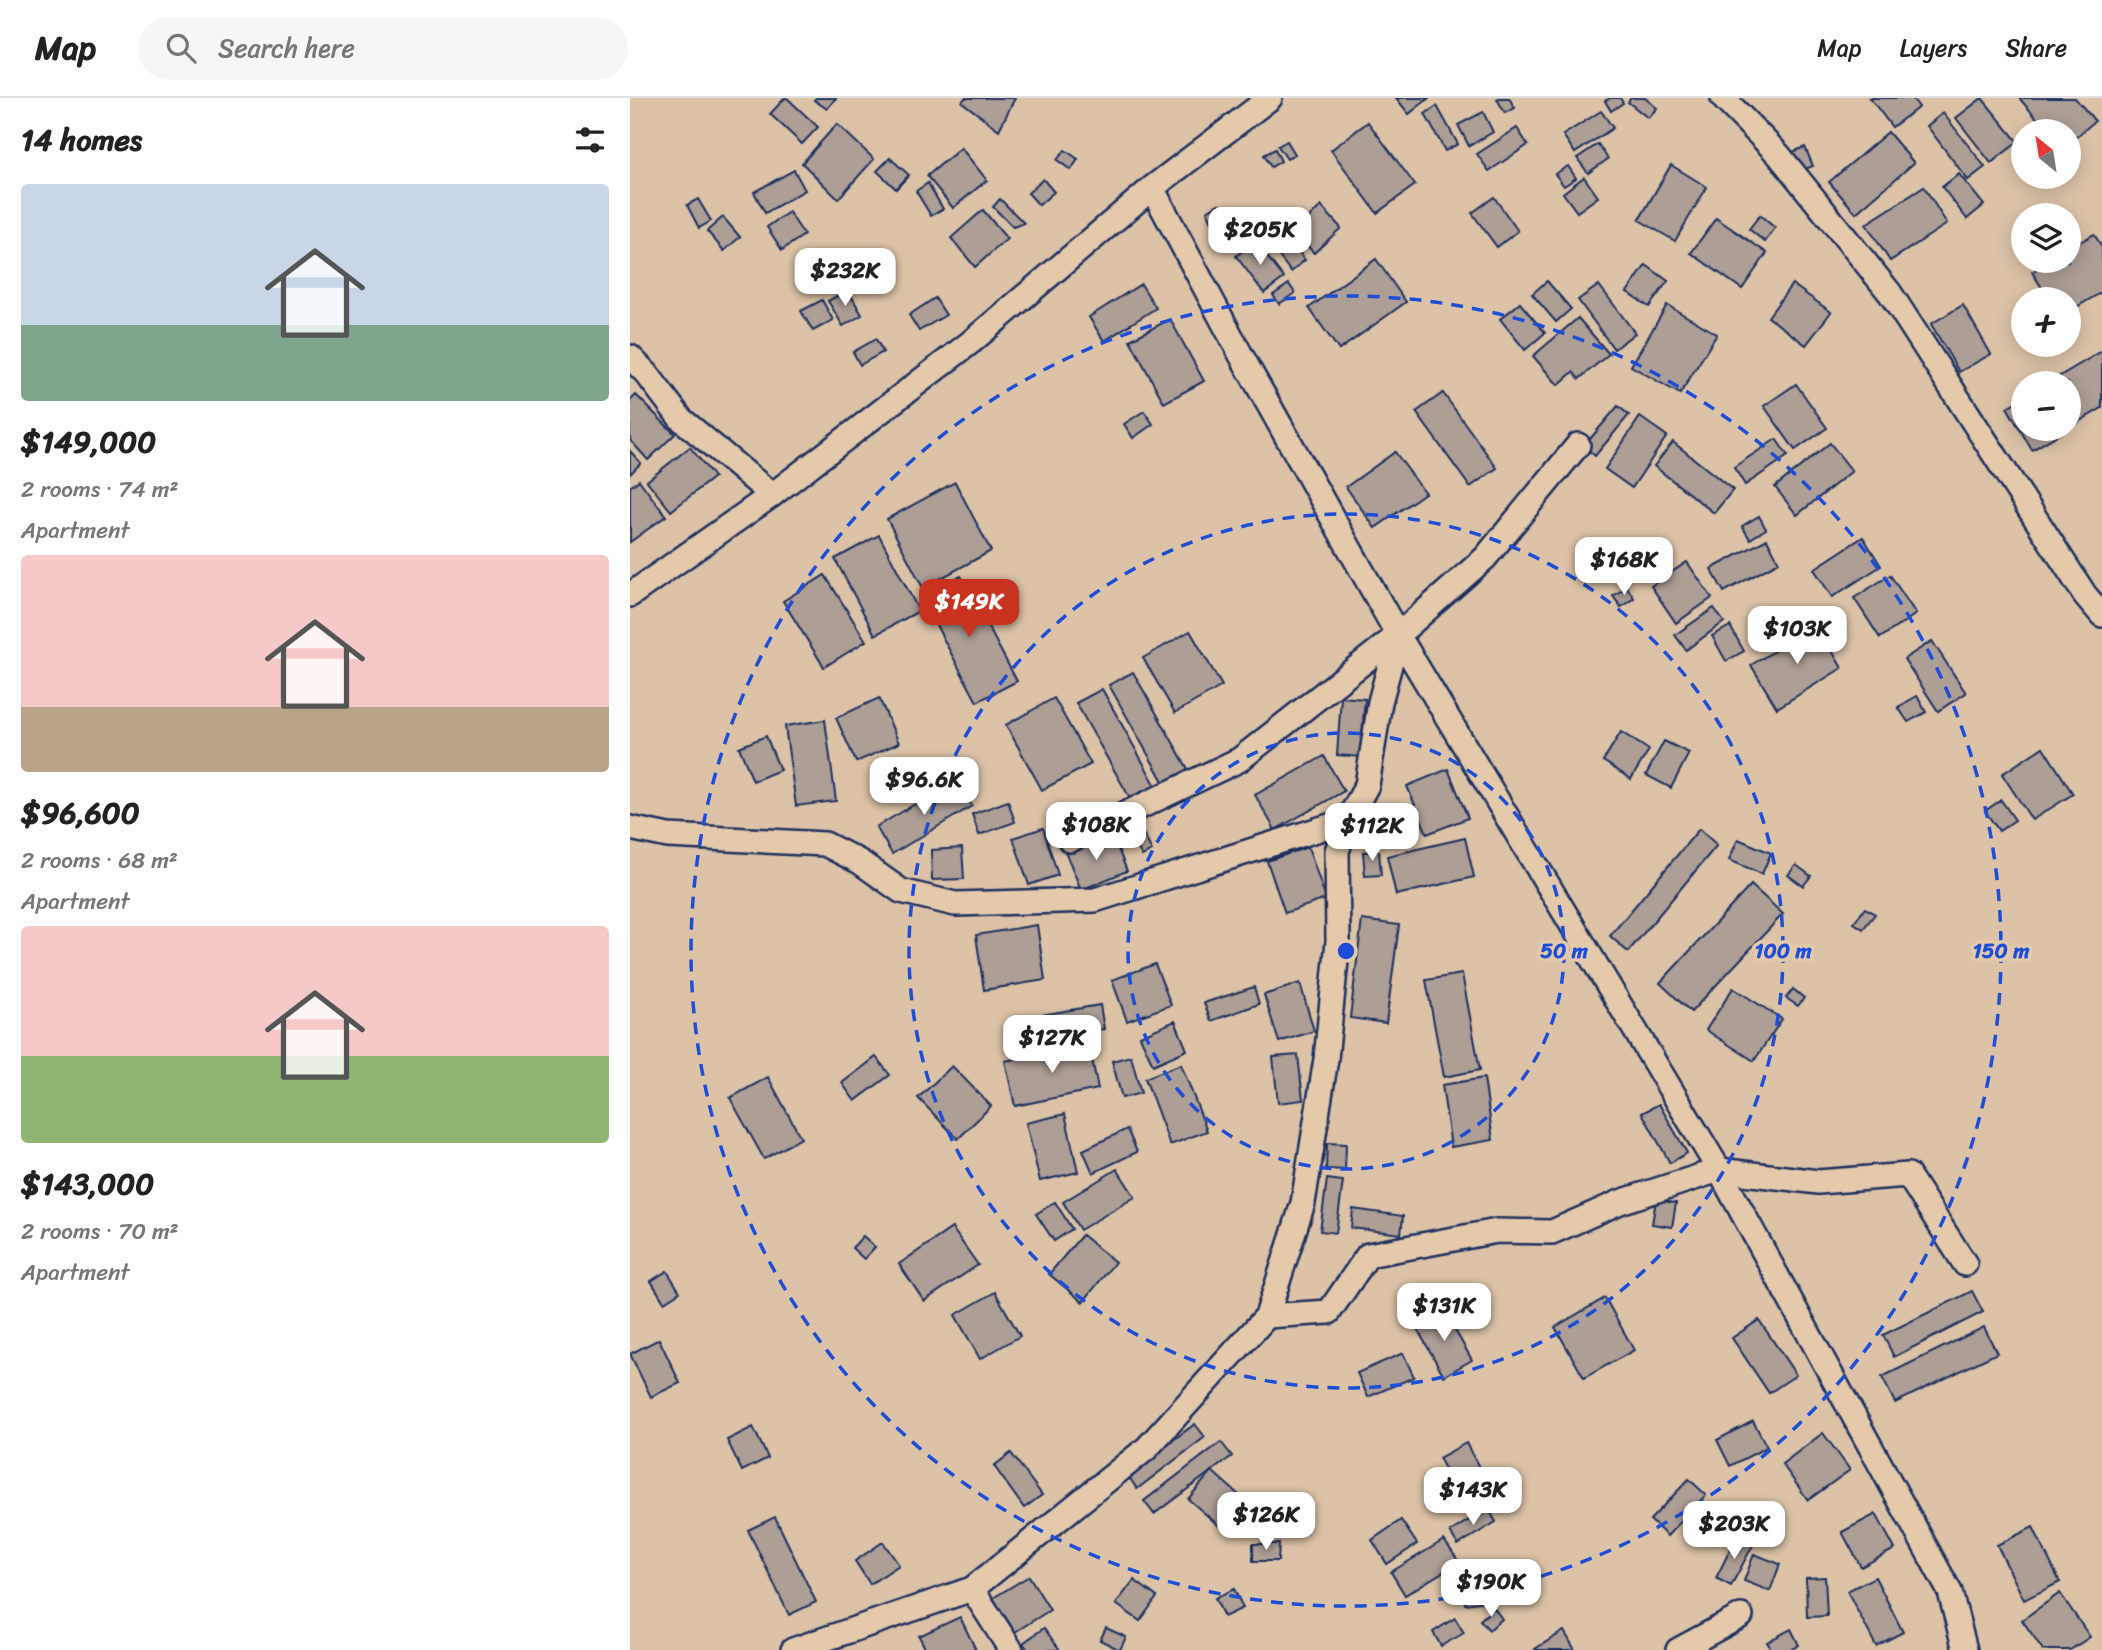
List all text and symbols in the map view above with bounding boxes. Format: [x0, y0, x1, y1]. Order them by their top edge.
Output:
search box [138, 17, 628, 80]
text: Map [35, 19, 96, 77]
text: Search here [218, 25, 355, 71]
text: Map [1817, 27, 1862, 69]
text: Layers [1900, 27, 1967, 69]
text: Share [2005, 27, 2067, 69]
icon: search [162, 29, 200, 67]
text: 14 homes [21, 113, 142, 167]
north arrow [2011, 119, 2081, 189]
map controls [2011, 119, 2081, 441]
icon: filters [571, 121, 609, 159]
button: layers [2011, 203, 2081, 273]
pin: $205K [1211, 208, 1309, 267]
text: $205K [1224, 209, 1296, 250]
icon: home [252, 230, 378, 356]
pin: $232K [796, 248, 894, 308]
text: $232K [811, 250, 879, 291]
button: + [2011, 287, 2081, 357]
button: − [2011, 371, 2081, 441]
text: $149,000 [21, 415, 156, 469]
text: 2 rooms · 74 m² [21, 469, 178, 510]
text: Apartment [21, 510, 130, 551]
pin: $168K [1575, 538, 1673, 597]
text: $168K [1591, 539, 1657, 580]
pin: $149K [920, 580, 1018, 639]
text: $149K [935, 581, 1003, 622]
icon: home [252, 601, 378, 727]
pin: $103K [1748, 606, 1846, 666]
text: $103K [1764, 608, 1830, 649]
pin: $96.6K [867, 758, 981, 817]
text: $96.6K [886, 759, 962, 800]
text: $96,600 [21, 786, 140, 840]
pin: $108K [1047, 802, 1145, 862]
text: $108K [1062, 804, 1130, 845]
pin: $112K [1323, 804, 1421, 863]
text: $112K [1341, 805, 1403, 846]
text: 2 rooms · 68 m² [21, 840, 178, 881]
text: Apartment [21, 881, 130, 922]
text: 50 m [1540, 932, 1589, 970]
text: 100 m [1754, 932, 1812, 970]
text: 150 m [1973, 932, 2030, 970]
centre of rings [1334, 939, 1358, 963]
icon: home [252, 972, 378, 1098]
pin: $127K [1003, 1016, 1101, 1075]
text: $127K [1019, 1017, 1085, 1058]
text: $143,000 [21, 1157, 154, 1211]
text: 2 rooms · 70 m² [21, 1211, 179, 1252]
text: Apartment [21, 1252, 130, 1293]
pin: $131K [1395, 1284, 1493, 1343]
text: $131K [1413, 1285, 1475, 1326]
pin: $143K [1424, 1468, 1522, 1527]
text: $143K [1440, 1469, 1506, 1510]
pin: $126K [1217, 1492, 1315, 1552]
text: $126K [1233, 1494, 1299, 1535]
pin: $203K [1685, 1502, 1783, 1561]
text: $203K [1699, 1503, 1769, 1544]
pin: $190K [1442, 1560, 1540, 1619]
text: $190K [1457, 1561, 1525, 1602]

